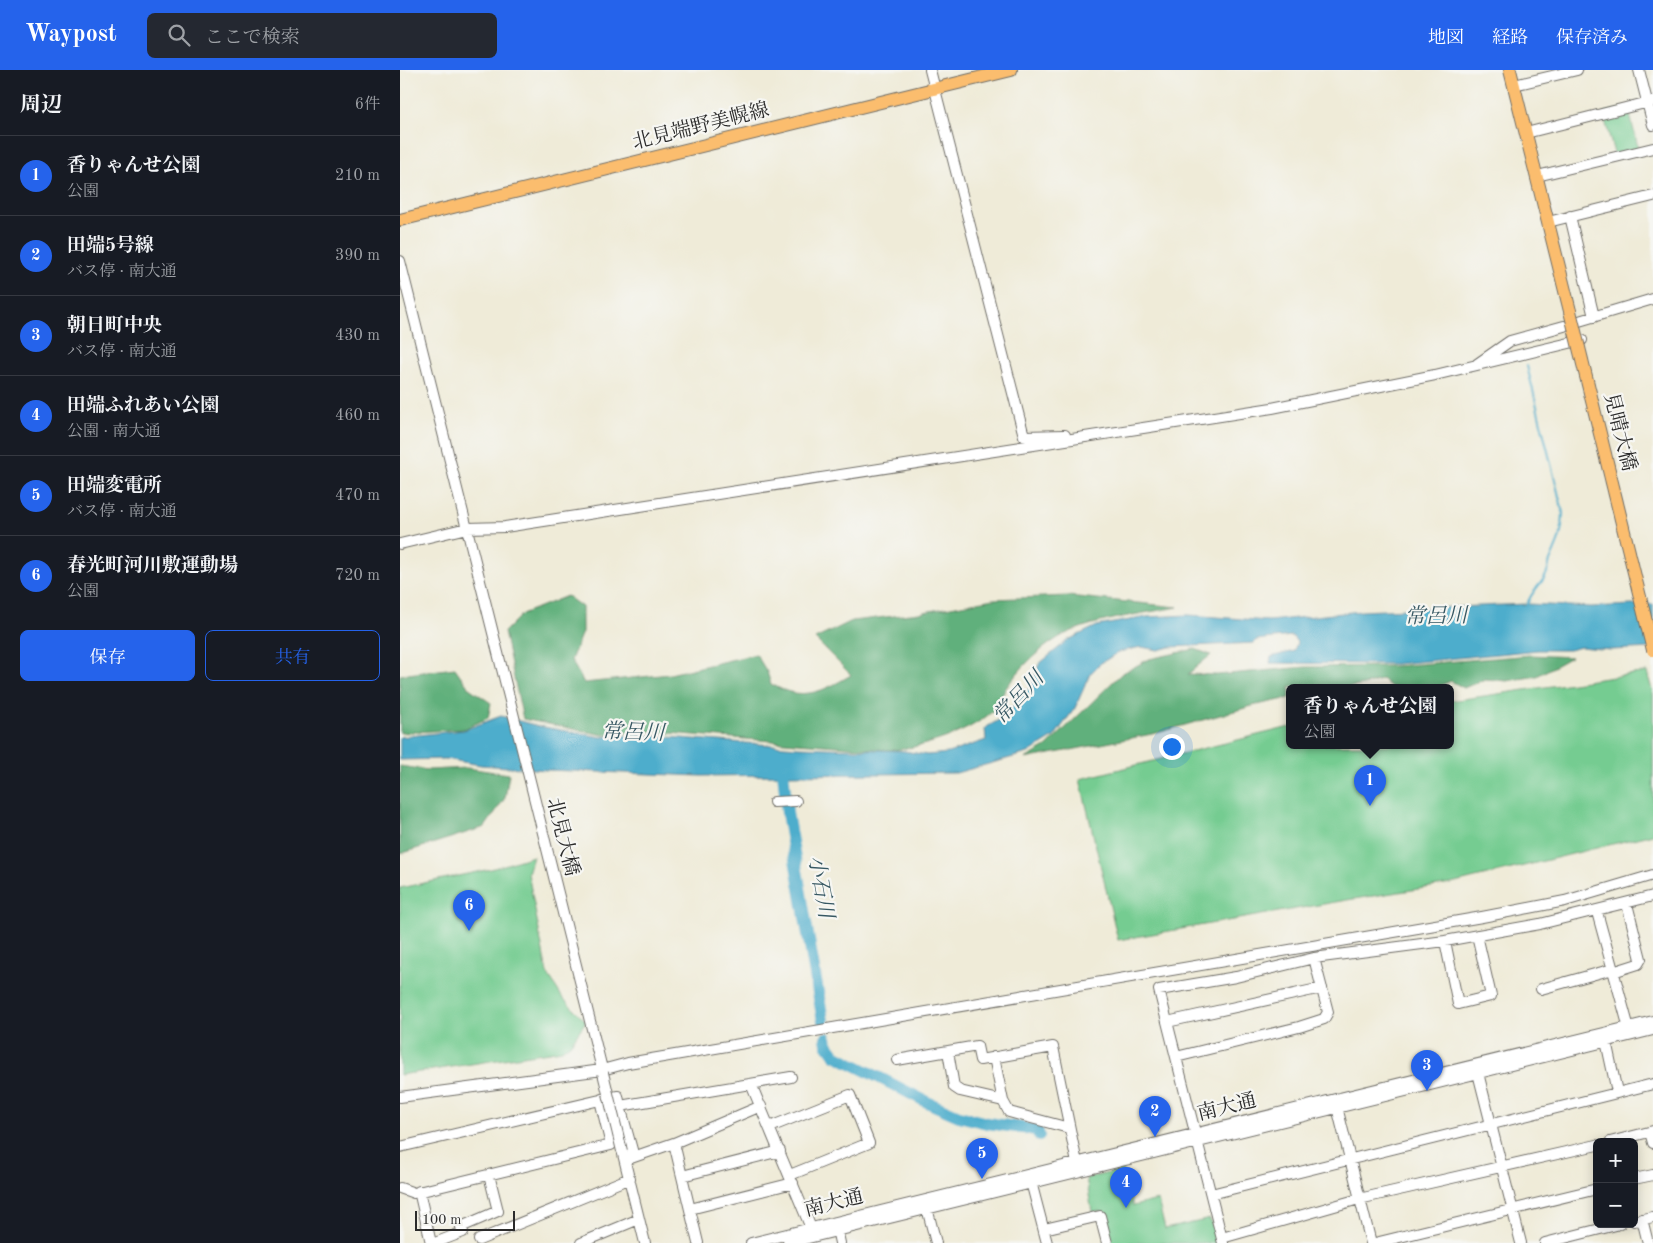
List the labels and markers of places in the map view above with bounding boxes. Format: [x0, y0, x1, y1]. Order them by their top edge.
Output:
pin: 1 [1354, 765, 1386, 806]
pin: 6 [453, 890, 485, 931]
pin: 3 [1411, 1050, 1443, 1091]
pin: 2 [1139, 1096, 1171, 1137]
pin: 5 [966, 1138, 998, 1179]
pin: 4 [1110, 1167, 1142, 1208]

